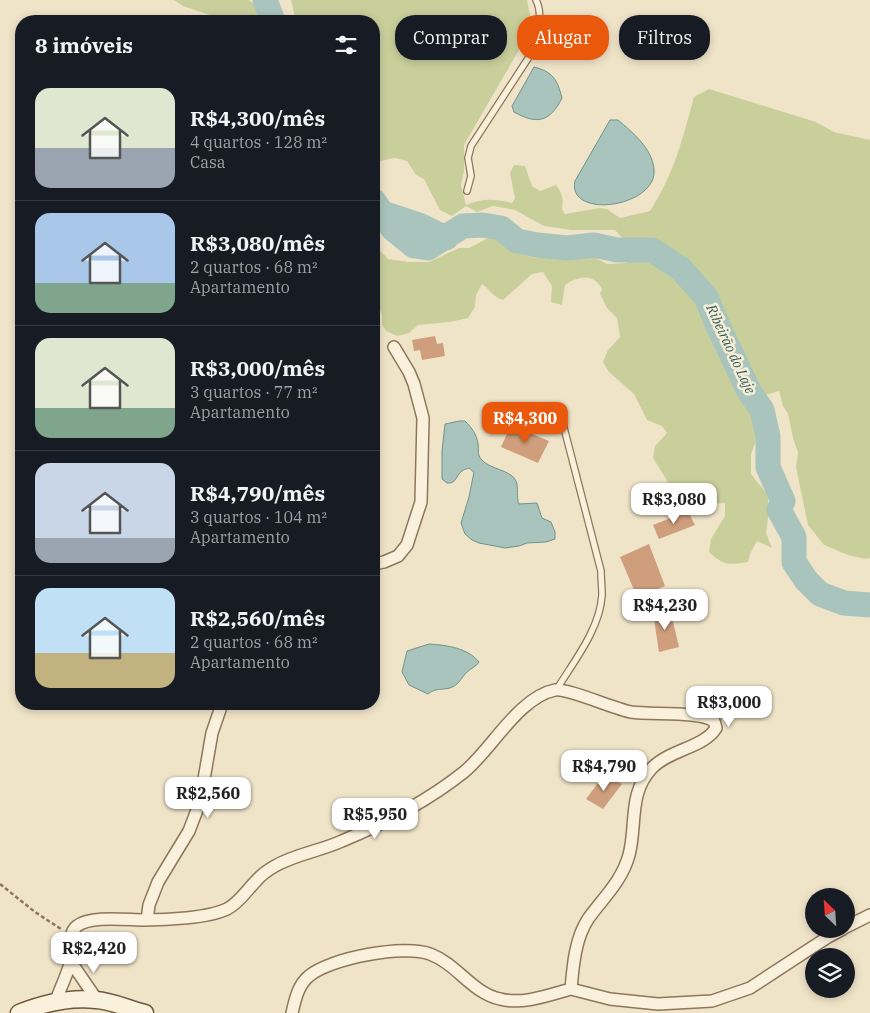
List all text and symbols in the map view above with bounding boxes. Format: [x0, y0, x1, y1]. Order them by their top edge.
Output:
chip: Comprar [395, 15, 507, 60]
chip: Alugar [517, 15, 609, 60]
chip: Filtros [619, 15, 710, 60]
text: 8 imóveis [35, 31, 133, 59]
icon: filters [332, 31, 360, 59]
text: R$4,300/mês [190, 104, 325, 132]
icon: home [75, 108, 135, 168]
text: 4 quartos · 128 m² [190, 132, 327, 152]
text: Casa [190, 152, 226, 172]
text: R$3,080/mês [190, 229, 325, 257]
icon: home [75, 233, 135, 293]
text: 2 quartos · 68 m² [190, 257, 318, 277]
text: Apartamento [190, 277, 290, 297]
water label: Ribeirão do Laje [702, 301, 760, 397]
text: R$3,000/mês [190, 354, 325, 382]
icon: home [75, 358, 135, 418]
text: 3 quartos · 77 m² [190, 382, 318, 402]
text: Apartamento [190, 402, 290, 422]
pin: R$4,300 [479, 402, 571, 444]
text: R$4,300 [493, 408, 557, 428]
text: R$4,790/mês [190, 479, 325, 507]
pin: R$3,080 [628, 482, 720, 525]
icon: home [75, 483, 135, 543]
text: R$3,080 [642, 489, 706, 509]
text: 3 quartos · 104 m² [190, 507, 327, 527]
text: Apartamento [190, 527, 290, 547]
pin: R$4,230 [619, 588, 711, 631]
text: R$4,230 [633, 595, 697, 615]
text: R$2,560/mês [190, 604, 325, 632]
icon: home [75, 608, 135, 668]
text: 2 quartos · 68 m² [190, 632, 318, 652]
text: Apartamento [190, 652, 290, 672]
pin: R$3,000 [683, 686, 775, 728]
text: R$3,000 [697, 692, 761, 712]
pin: R$4,790 [558, 750, 650, 792]
text: R$4,790 [572, 756, 636, 776]
pin: R$2,560 [162, 776, 254, 819]
text: R$2,560 [176, 783, 240, 803]
pin: R$5,950 [329, 798, 421, 840]
text: R$5,950 [343, 804, 407, 824]
north arrow [805, 888, 855, 938]
map controls [805, 888, 855, 998]
pin: R$2,420 [48, 932, 140, 974]
text: R$2,420 [62, 938, 126, 958]
button: layers [805, 948, 855, 998]

